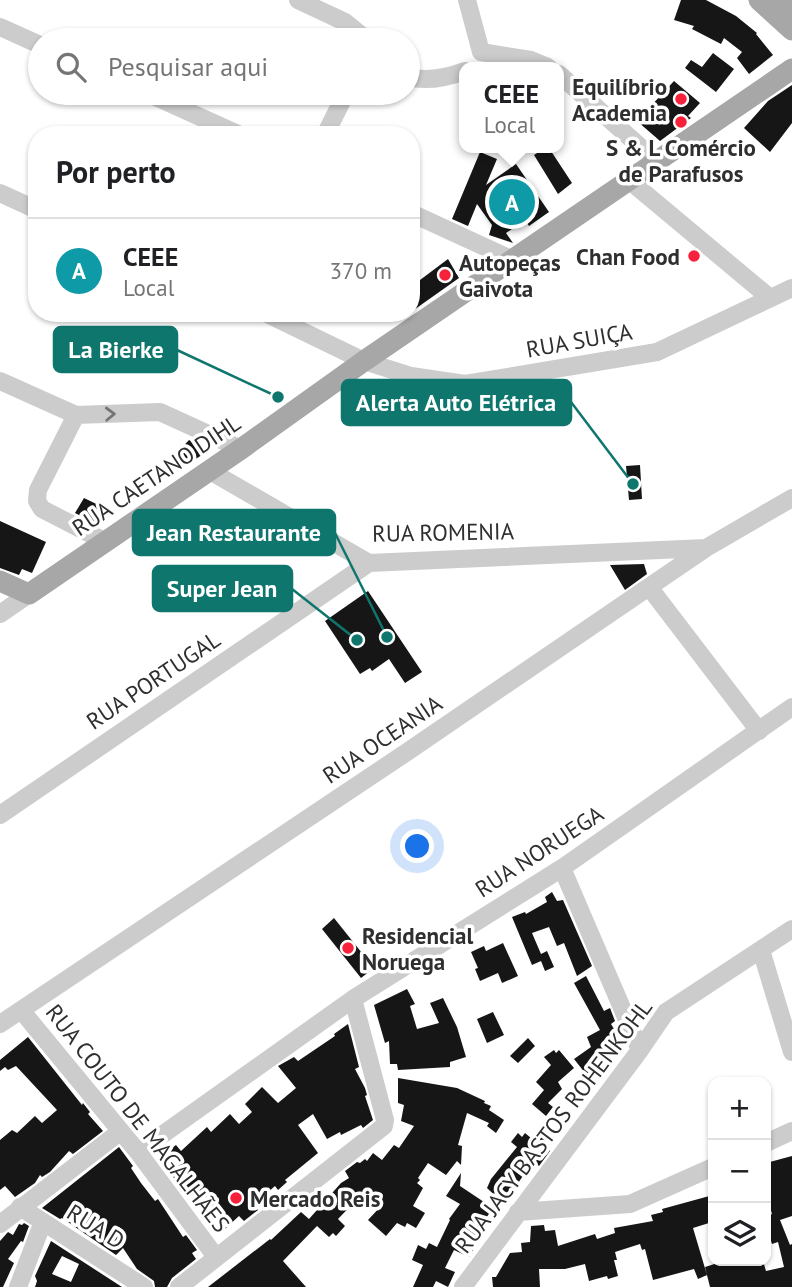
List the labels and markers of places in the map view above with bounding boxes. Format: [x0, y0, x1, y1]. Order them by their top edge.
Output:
place label: Equilíbrio Academia [572, 72, 667, 127]
marker: Equilíbrio Academia [673, 91, 689, 107]
marker: S & L Comércio de Parafusos [673, 114, 689, 130]
place label: S & L Comércio de Parafusos [606, 133, 756, 188]
pin: A [489, 176, 535, 228]
place label: Chan Food [576, 242, 680, 271]
place label: Autopeças Gaivota [459, 248, 561, 303]
marker: Chan Food [686, 248, 702, 264]
marker: Autopeças Gaivota [437, 267, 453, 283]
callout: La Bierke [54, 327, 177, 372]
callout: Alerta Auto Elétrica [342, 380, 571, 425]
callout: Jean Restaurante [133, 510, 335, 555]
callout: Super Jean [153, 566, 292, 611]
place label: Residencial Noruega [362, 921, 473, 976]
marker: Residencial Noruega [340, 940, 356, 956]
place label: Mercado Reis [250, 1184, 381, 1213]
marker: Mercado Reis [228, 1190, 244, 1206]

